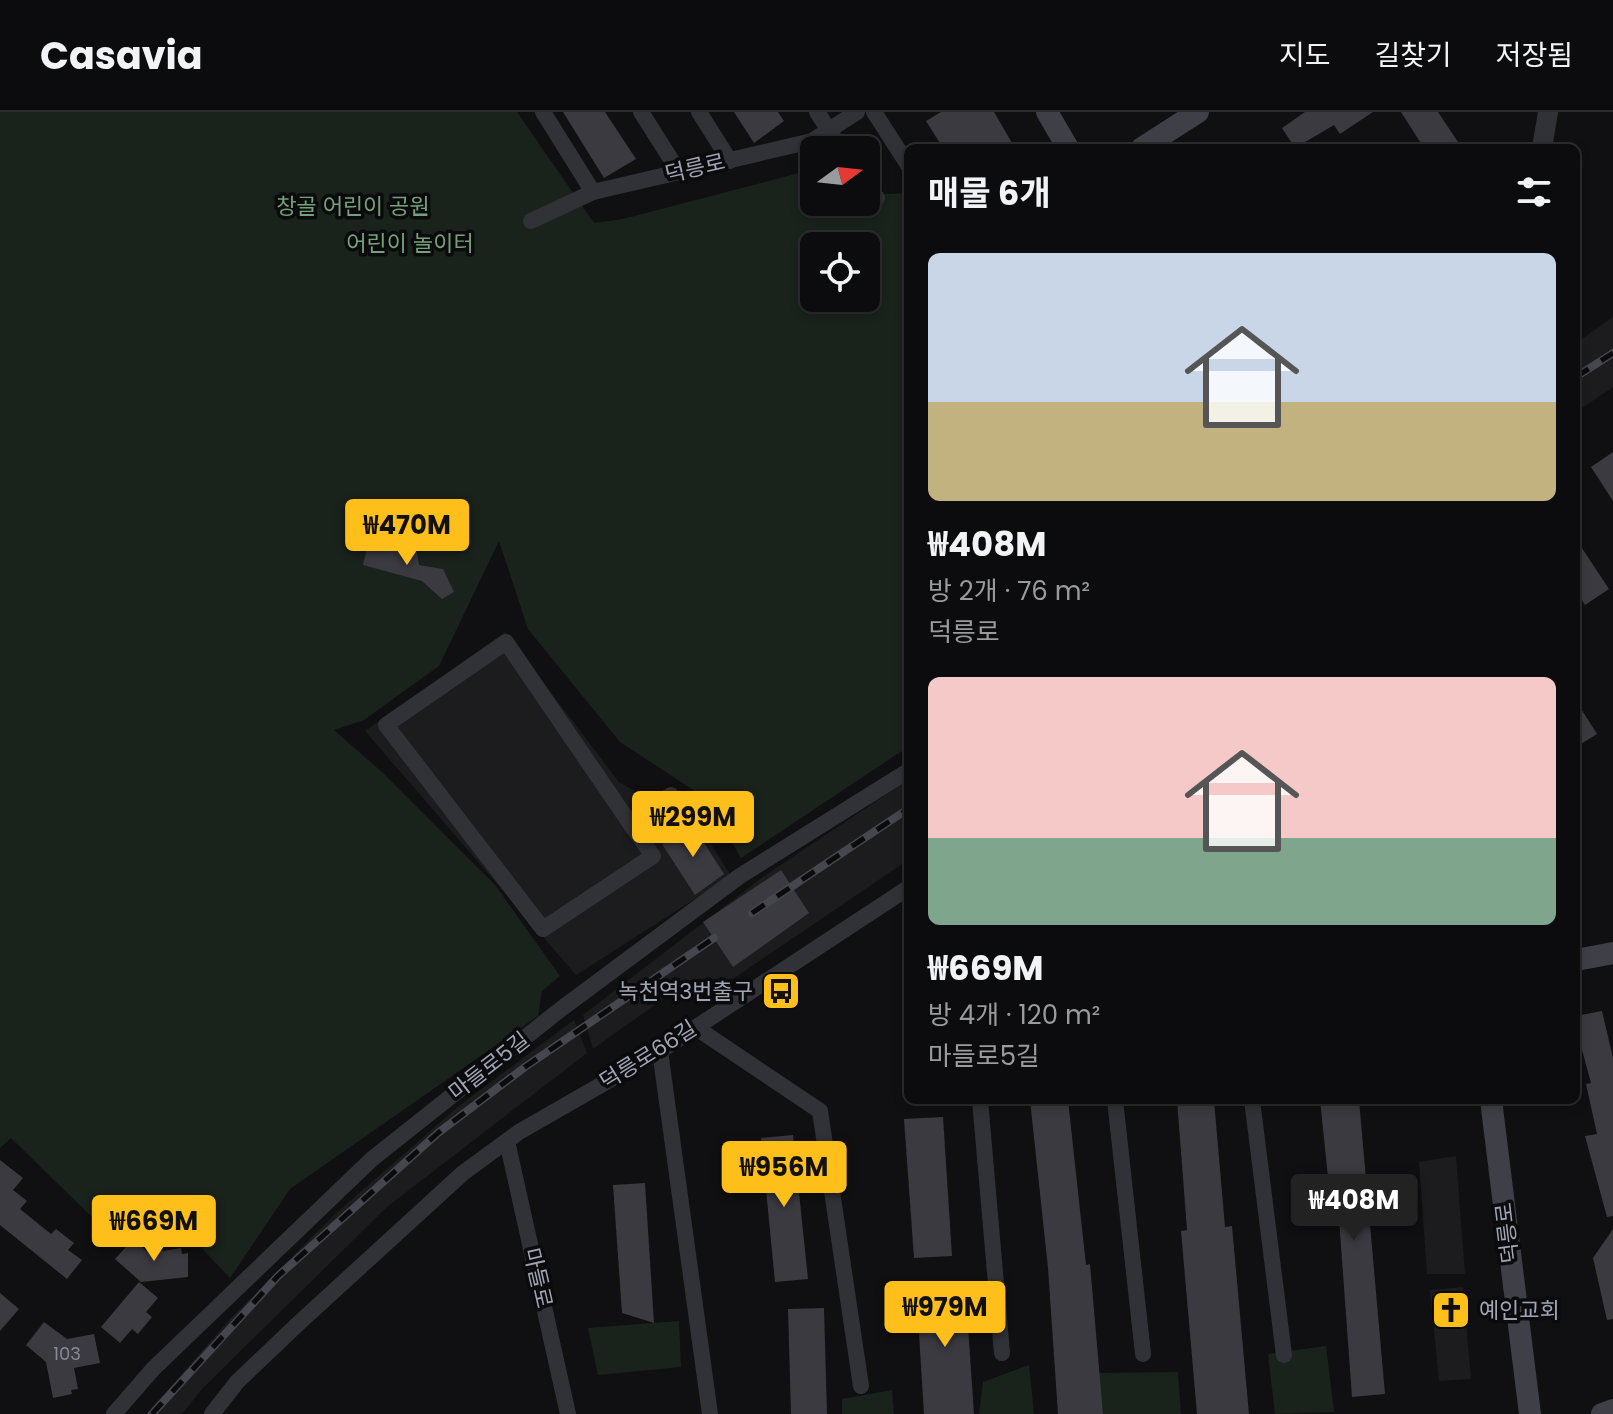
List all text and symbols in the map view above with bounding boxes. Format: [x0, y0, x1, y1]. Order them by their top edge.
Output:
text: Casavia [40, 29, 203, 82]
text: 지도 [1279, 36, 1330, 75]
text: 길찾기 [1374, 36, 1452, 75]
text: 저장됨 [1496, 36, 1573, 75]
north arrow [800, 136, 880, 216]
map controls [800, 136, 880, 312]
street label: 덕릉로 [662, 146, 728, 190]
text: 매물 6개 [928, 169, 1051, 217]
icon: filters [1512, 170, 1556, 214]
park label: 창골 어린이 공원 [276, 191, 430, 222]
park label: 어린이 놀이터 [346, 228, 474, 259]
button: locate [800, 232, 880, 312]
icon: home [1170, 305, 1314, 449]
pin: ₩470M [351, 499, 463, 567]
text: ₩470M [363, 507, 451, 543]
text: ₩408M [928, 520, 1047, 568]
text: 방 2개 · 76 m² [928, 573, 1090, 609]
text: 덕릉로 [928, 614, 1000, 650]
icon: home [1170, 729, 1314, 873]
pin: ₩299M [637, 791, 749, 859]
text: ₩299M [650, 799, 736, 835]
text: ₩669M [928, 944, 1044, 992]
bus stop icon: 녹천역3번출구 [760, 970, 802, 1012]
place label: 녹천역3번출구 [619, 976, 753, 1007]
text: 방 4개 · 120 m² [928, 997, 1100, 1033]
street label: 덕릉로66길 [594, 1013, 702, 1097]
street label: 마들로5길 [442, 1025, 536, 1107]
text: 마들로5길 [928, 1038, 1040, 1074]
pin: ₩956M [728, 1141, 840, 1209]
text: ₩956M [740, 1149, 828, 1185]
pin: ₩408M [1298, 1174, 1410, 1242]
text: ₩408M [1309, 1182, 1399, 1218]
pin: ₩669M [98, 1195, 210, 1263]
street label: 덕릉로 [1488, 1201, 1526, 1265]
text: ₩669M [110, 1203, 198, 1239]
street label: 마들로 [516, 1245, 560, 1311]
pin: ₩979M [889, 1281, 1001, 1349]
text: ₩979M [902, 1289, 988, 1325]
church icon: 예인교회 [1430, 1289, 1472, 1331]
place label: 예인교회 [1479, 1295, 1560, 1326]
house number: 103 [53, 1341, 81, 1366]

